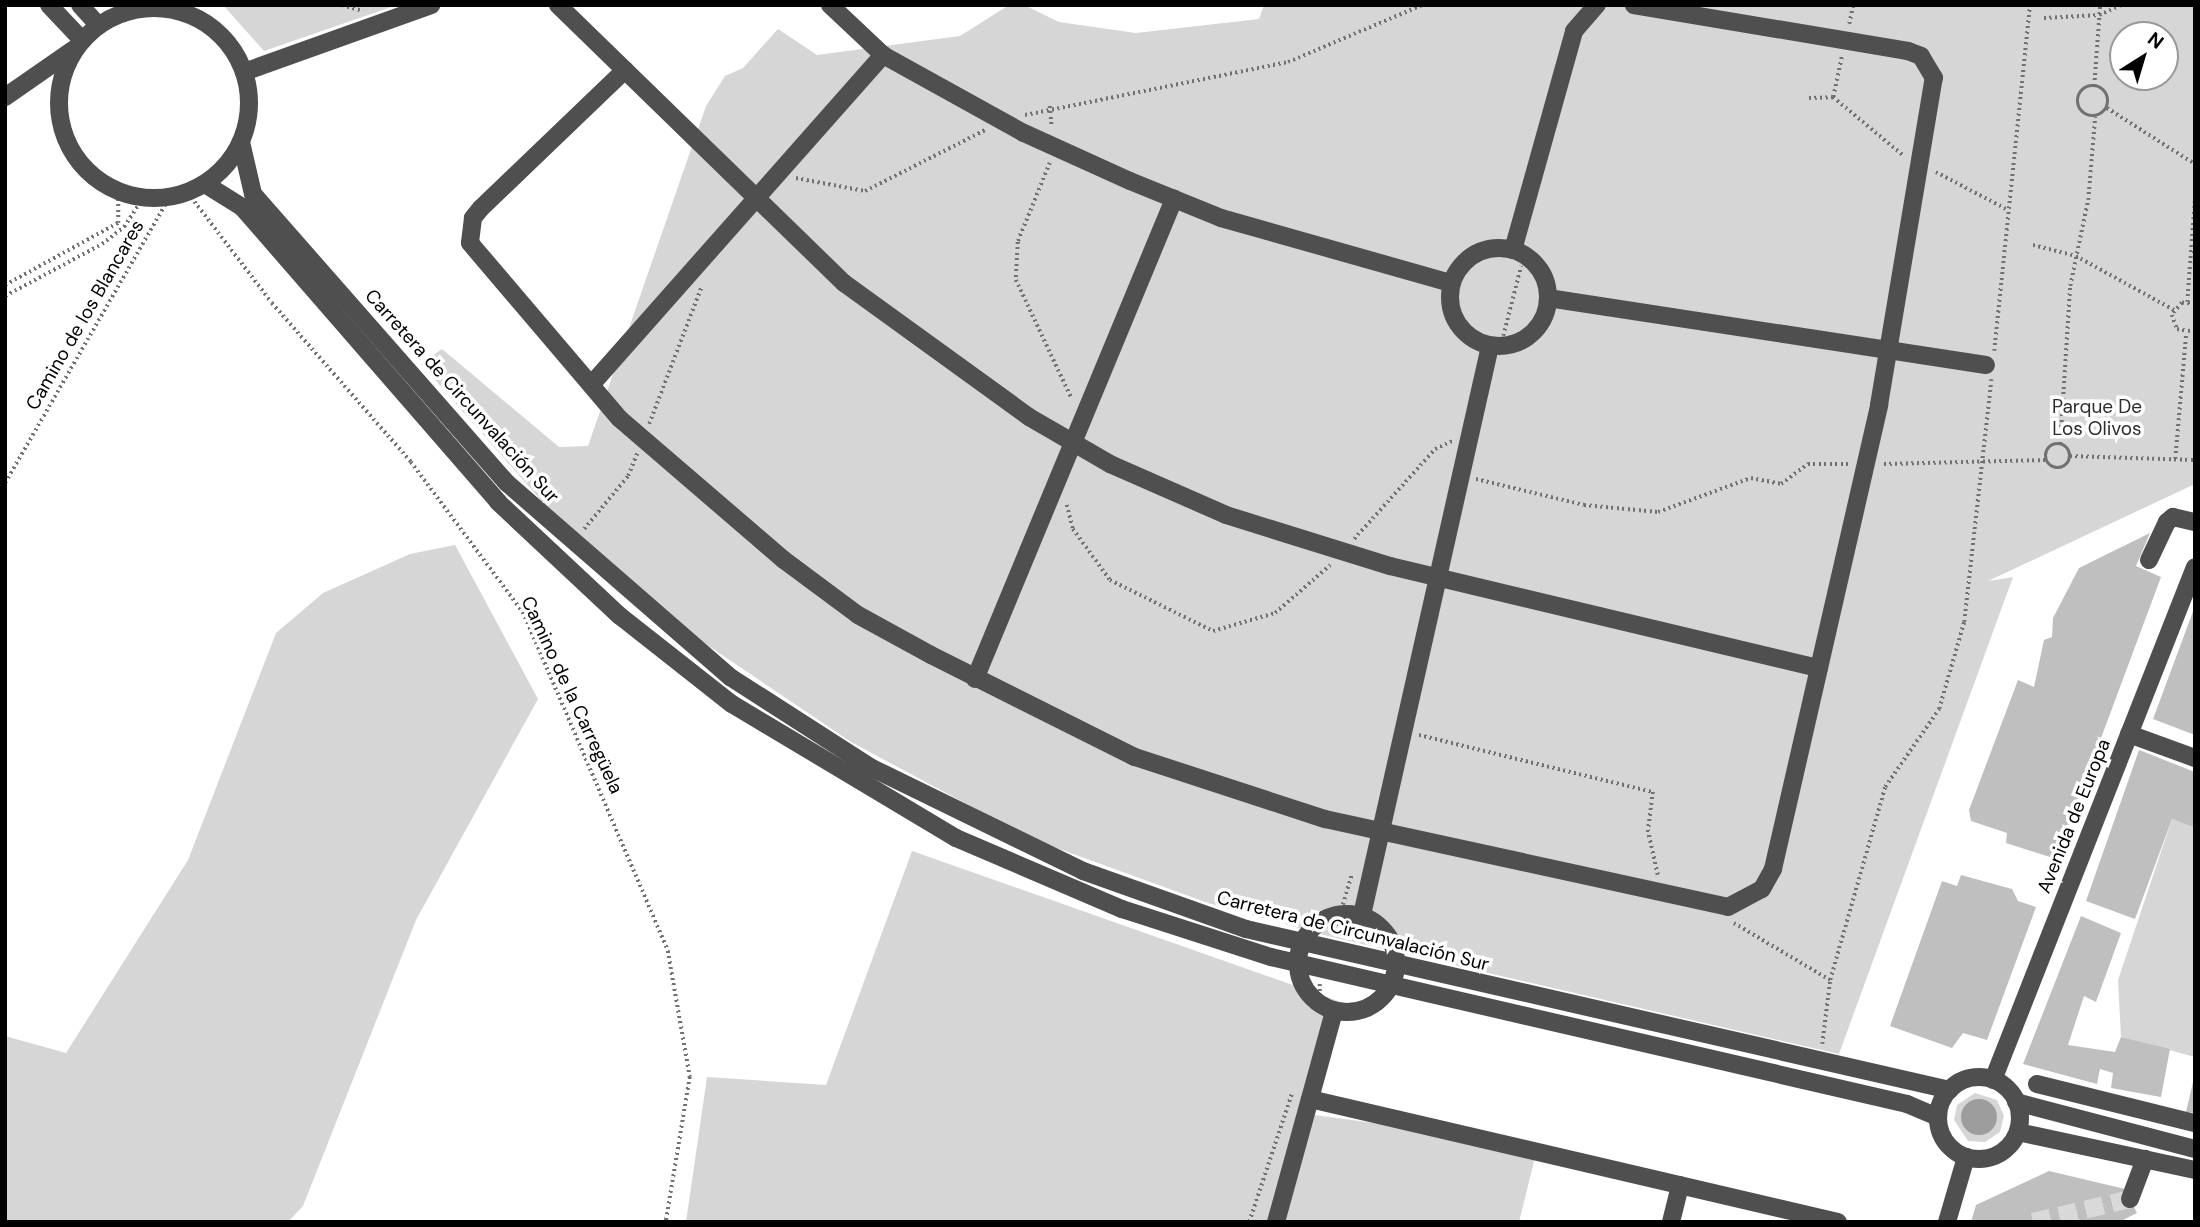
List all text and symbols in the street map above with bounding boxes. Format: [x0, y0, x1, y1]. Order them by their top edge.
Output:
north arrow [2109, 21, 2179, 91]
text: N [2143, 26, 2169, 55]
street label: Camino de los Blancares [21, 216, 149, 414]
street label: Carretera de Circunvalación Sur [360, 284, 564, 508]
park label: Parque De Los Olivos [2052, 396, 2142, 440]
street label: Camino de la Carregüela [516, 593, 628, 797]
street label: Avenida de Europa [2033, 736, 2115, 896]
street label: Carretera de Circunvalación Sur [1215, 886, 1491, 976]

